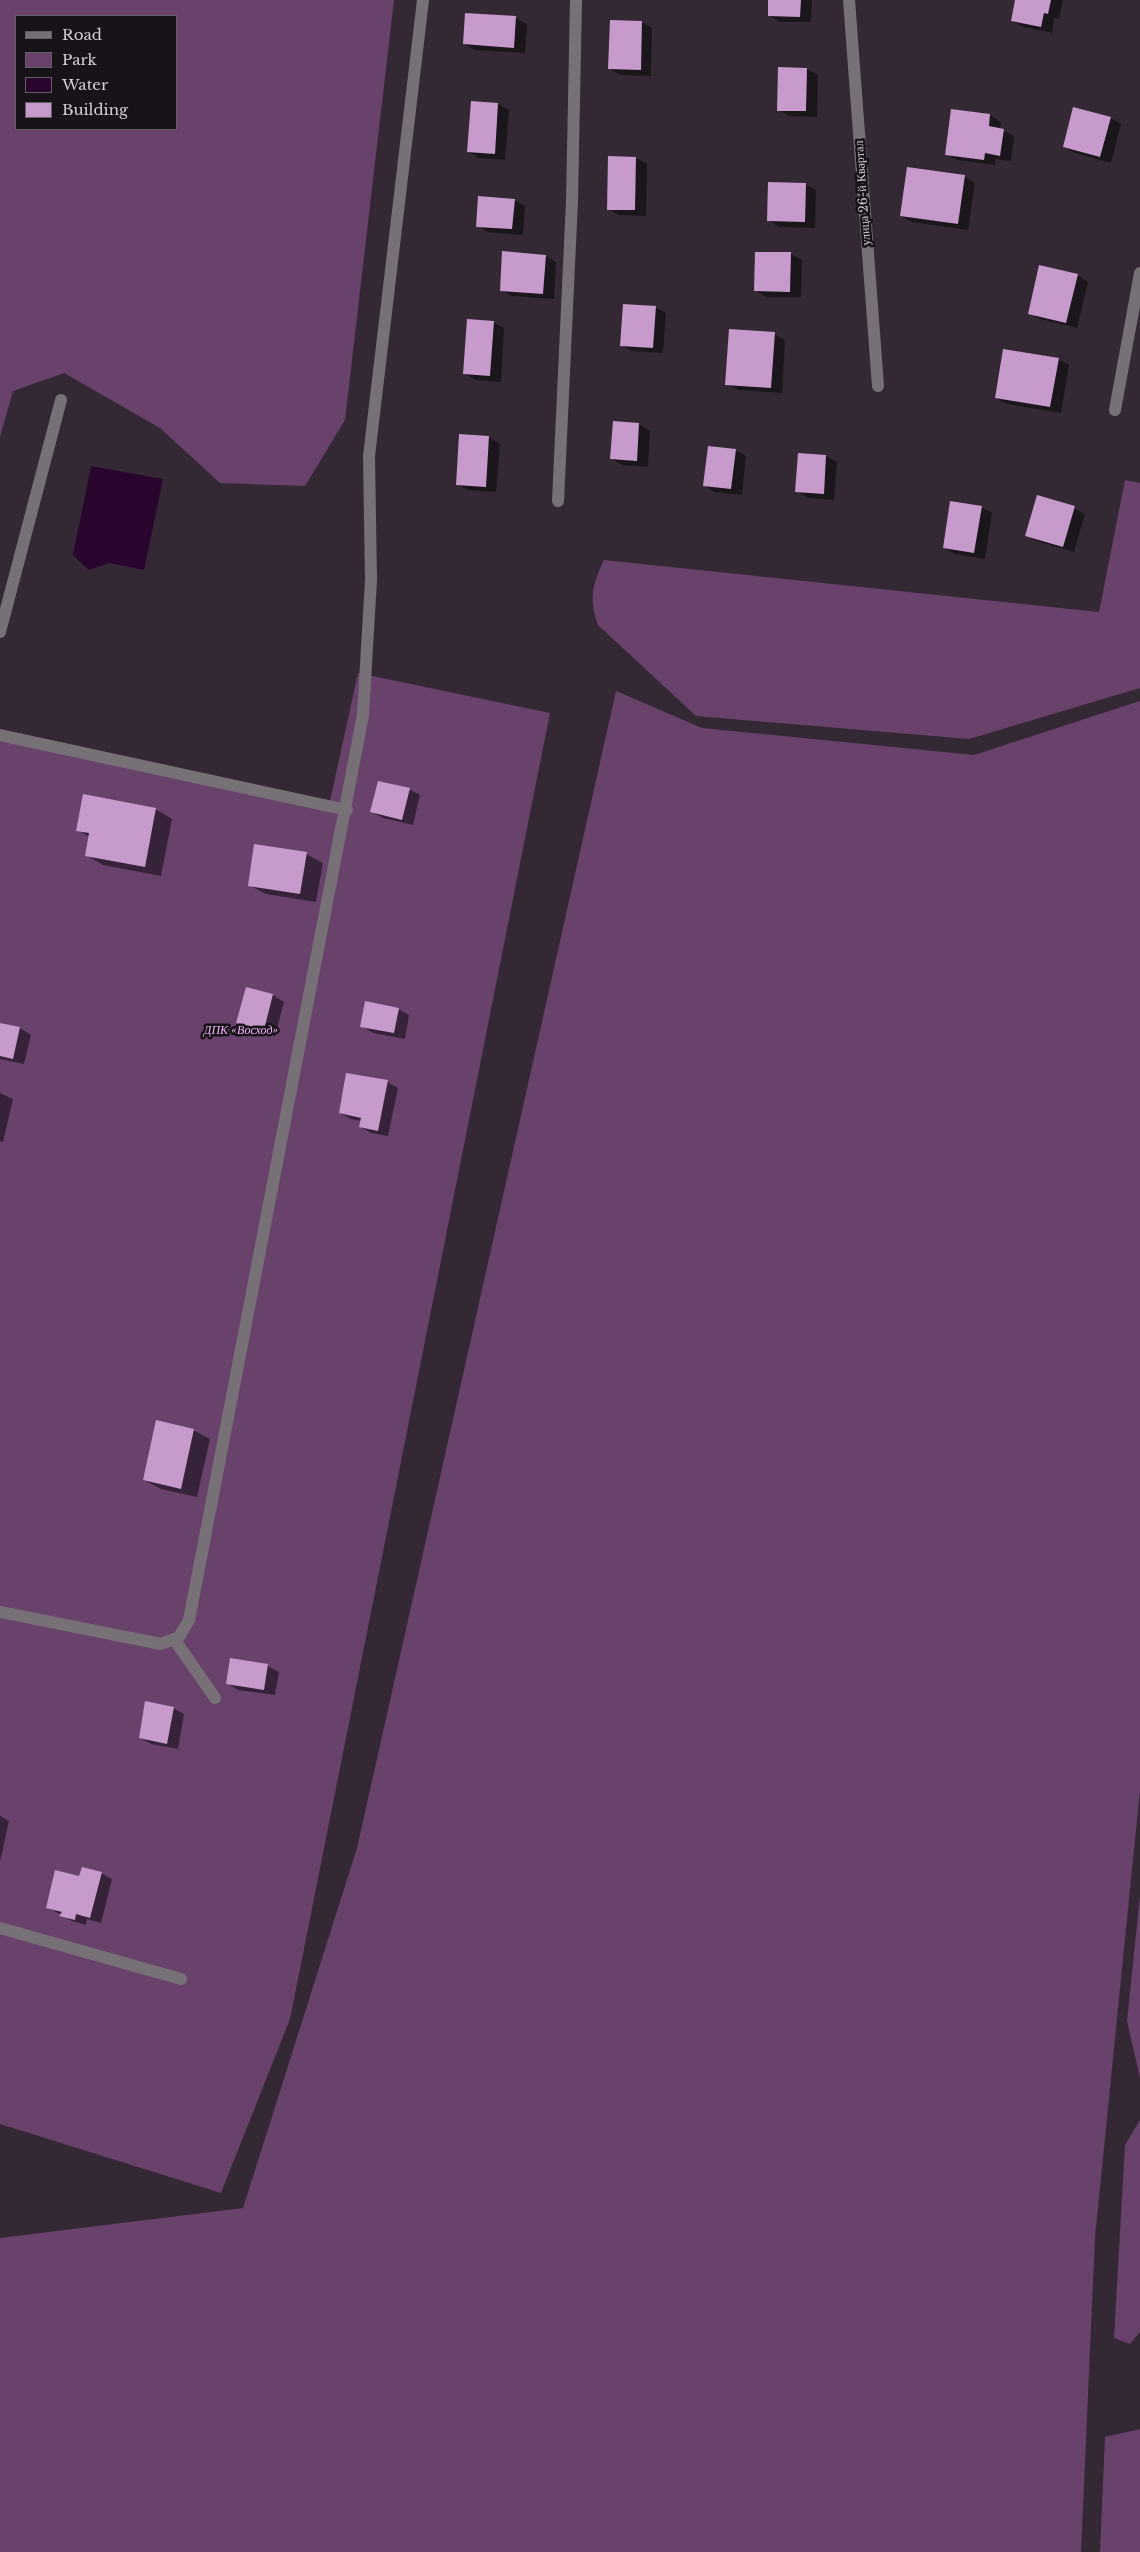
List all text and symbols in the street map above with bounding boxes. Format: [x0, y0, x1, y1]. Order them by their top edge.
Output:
legend [15, 15, 178, 130]
text: Road [62, 25, 102, 44]
text: Park [62, 50, 97, 69]
text: Water [62, 75, 108, 94]
text: Building [62, 100, 128, 119]
street label: улица 26-й Квартал [852, 140, 874, 246]
park label: ДПК «Восход» [204, 1024, 278, 1038]

